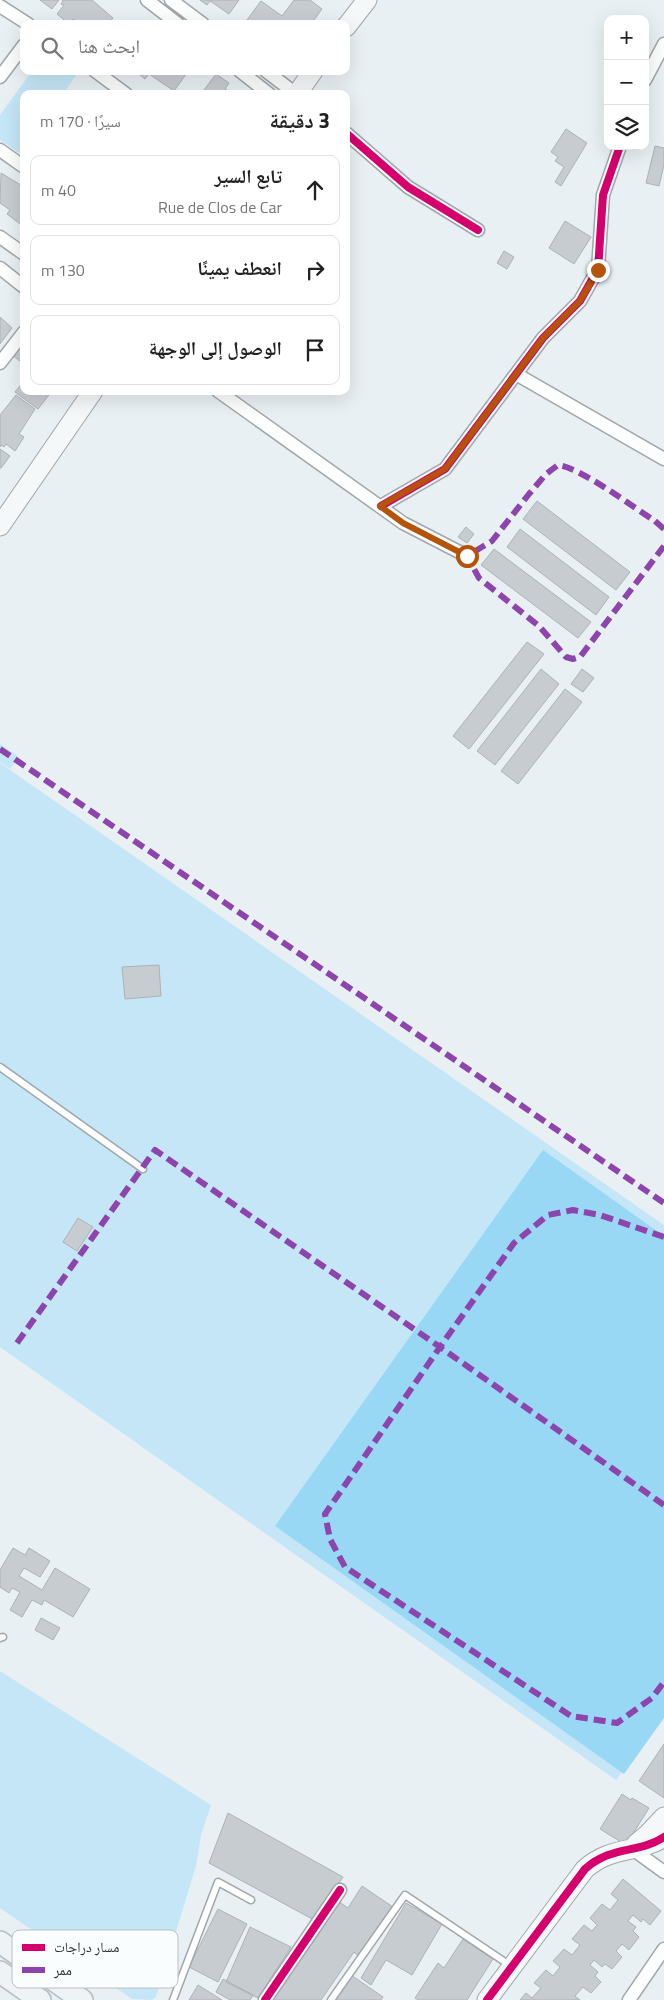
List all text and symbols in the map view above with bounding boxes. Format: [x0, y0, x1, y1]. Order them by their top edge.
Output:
map controls [604, 15, 649, 150]
button: + [604, 15, 649, 60]
search box [20, 20, 350, 75]
text: ابحث هنا [78, 31, 140, 60]
icon: search [38, 34, 66, 62]
button: − [604, 60, 649, 105]
text: 3 دقيقة [270, 104, 330, 136]
button: layers [604, 105, 649, 150]
text: سيرًا · 170 m [40, 109, 121, 133]
text: تابع السير [214, 161, 282, 190]
icon: ahead [301, 176, 329, 204]
text: 40 m [41, 178, 76, 202]
text: Rue de Clos de Car [158, 195, 282, 219]
text: انعطف يمينًا [197, 253, 282, 282]
icon: right [301, 256, 329, 284]
text: 130 m [41, 258, 85, 282]
route end [587, 259, 610, 282]
text: الوصول إلى الوجهة [149, 333, 282, 362]
icon: arrive [301, 336, 329, 364]
route start [456, 545, 479, 568]
legend [12, 1930, 178, 1988]
text: مسار دراجات [54, 1936, 119, 1957]
text: ممر [53, 1959, 72, 1980]

